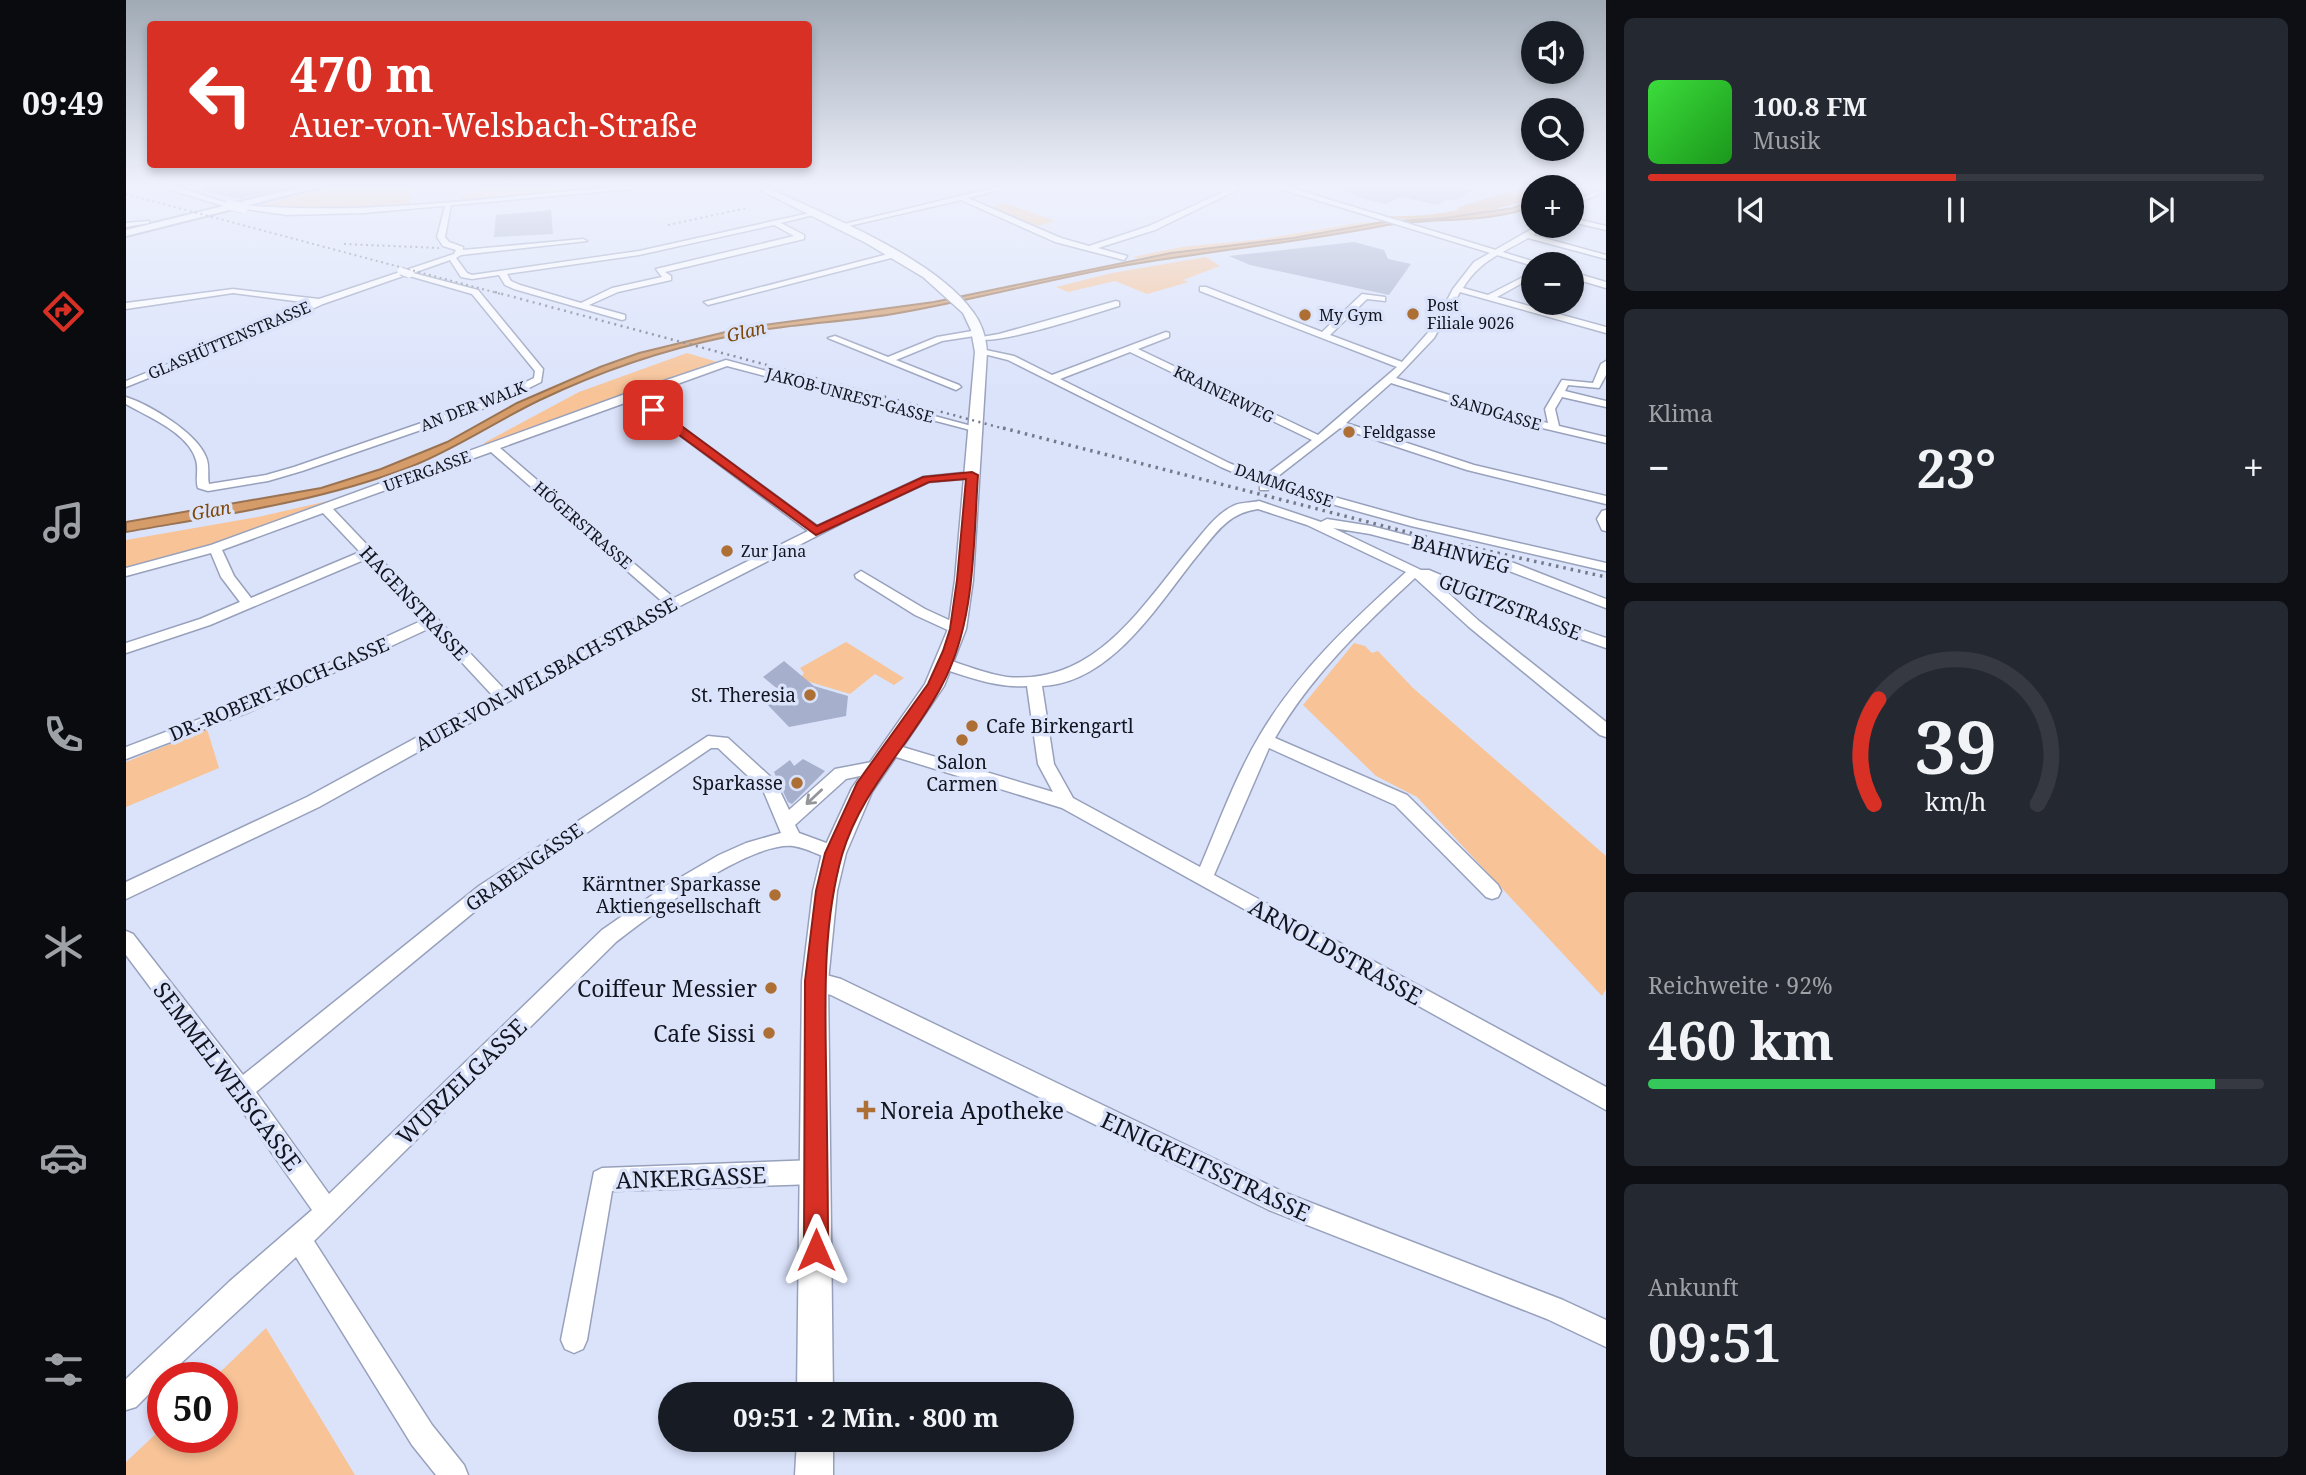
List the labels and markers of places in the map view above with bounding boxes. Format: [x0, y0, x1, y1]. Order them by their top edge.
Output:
place label: Post Filiale 9026 [1427, 294, 1514, 334]
place label: My Gym [1319, 304, 1383, 326]
marker: Post Filiale 9026 [1405, 306, 1421, 322]
marker: My Gym [1297, 307, 1313, 323]
pin [623, 380, 683, 440]
place label: Feldgasse [1363, 421, 1436, 443]
marker: Feldgasse [1341, 424, 1357, 440]
place label: Zur Jana [741, 540, 806, 562]
marker: Zur Jana [719, 543, 735, 559]
place label: St. Theresia [691, 682, 796, 708]
marker: St. Theresia [802, 687, 818, 703]
place label: Cafe Birkengartl [986, 713, 1134, 739]
marker: Cafe Birkengartl [964, 718, 980, 734]
marker: Salon Carmen [954, 732, 970, 748]
place label: Salon Carmen [926, 749, 998, 797]
place label: Sparkasse [692, 770, 783, 796]
marker: Sparkasse [789, 775, 805, 791]
place label: Kärntner Sparkasse Aktiengesellschaft [582, 871, 761, 919]
marker: Kärntner Sparkasse Aktiengesellschaft [767, 887, 783, 903]
place label: Coiffeur Messier [577, 972, 757, 1004]
marker: Coiffeur Messier [763, 980, 779, 996]
place label: Cafe Sissi [653, 1017, 756, 1049]
marker: Cafe Sissi [761, 1025, 777, 1041]
place label: Noreia Apotheke [880, 1094, 1064, 1126]
marker: Noreia Apotheke [858, 1102, 874, 1118]

